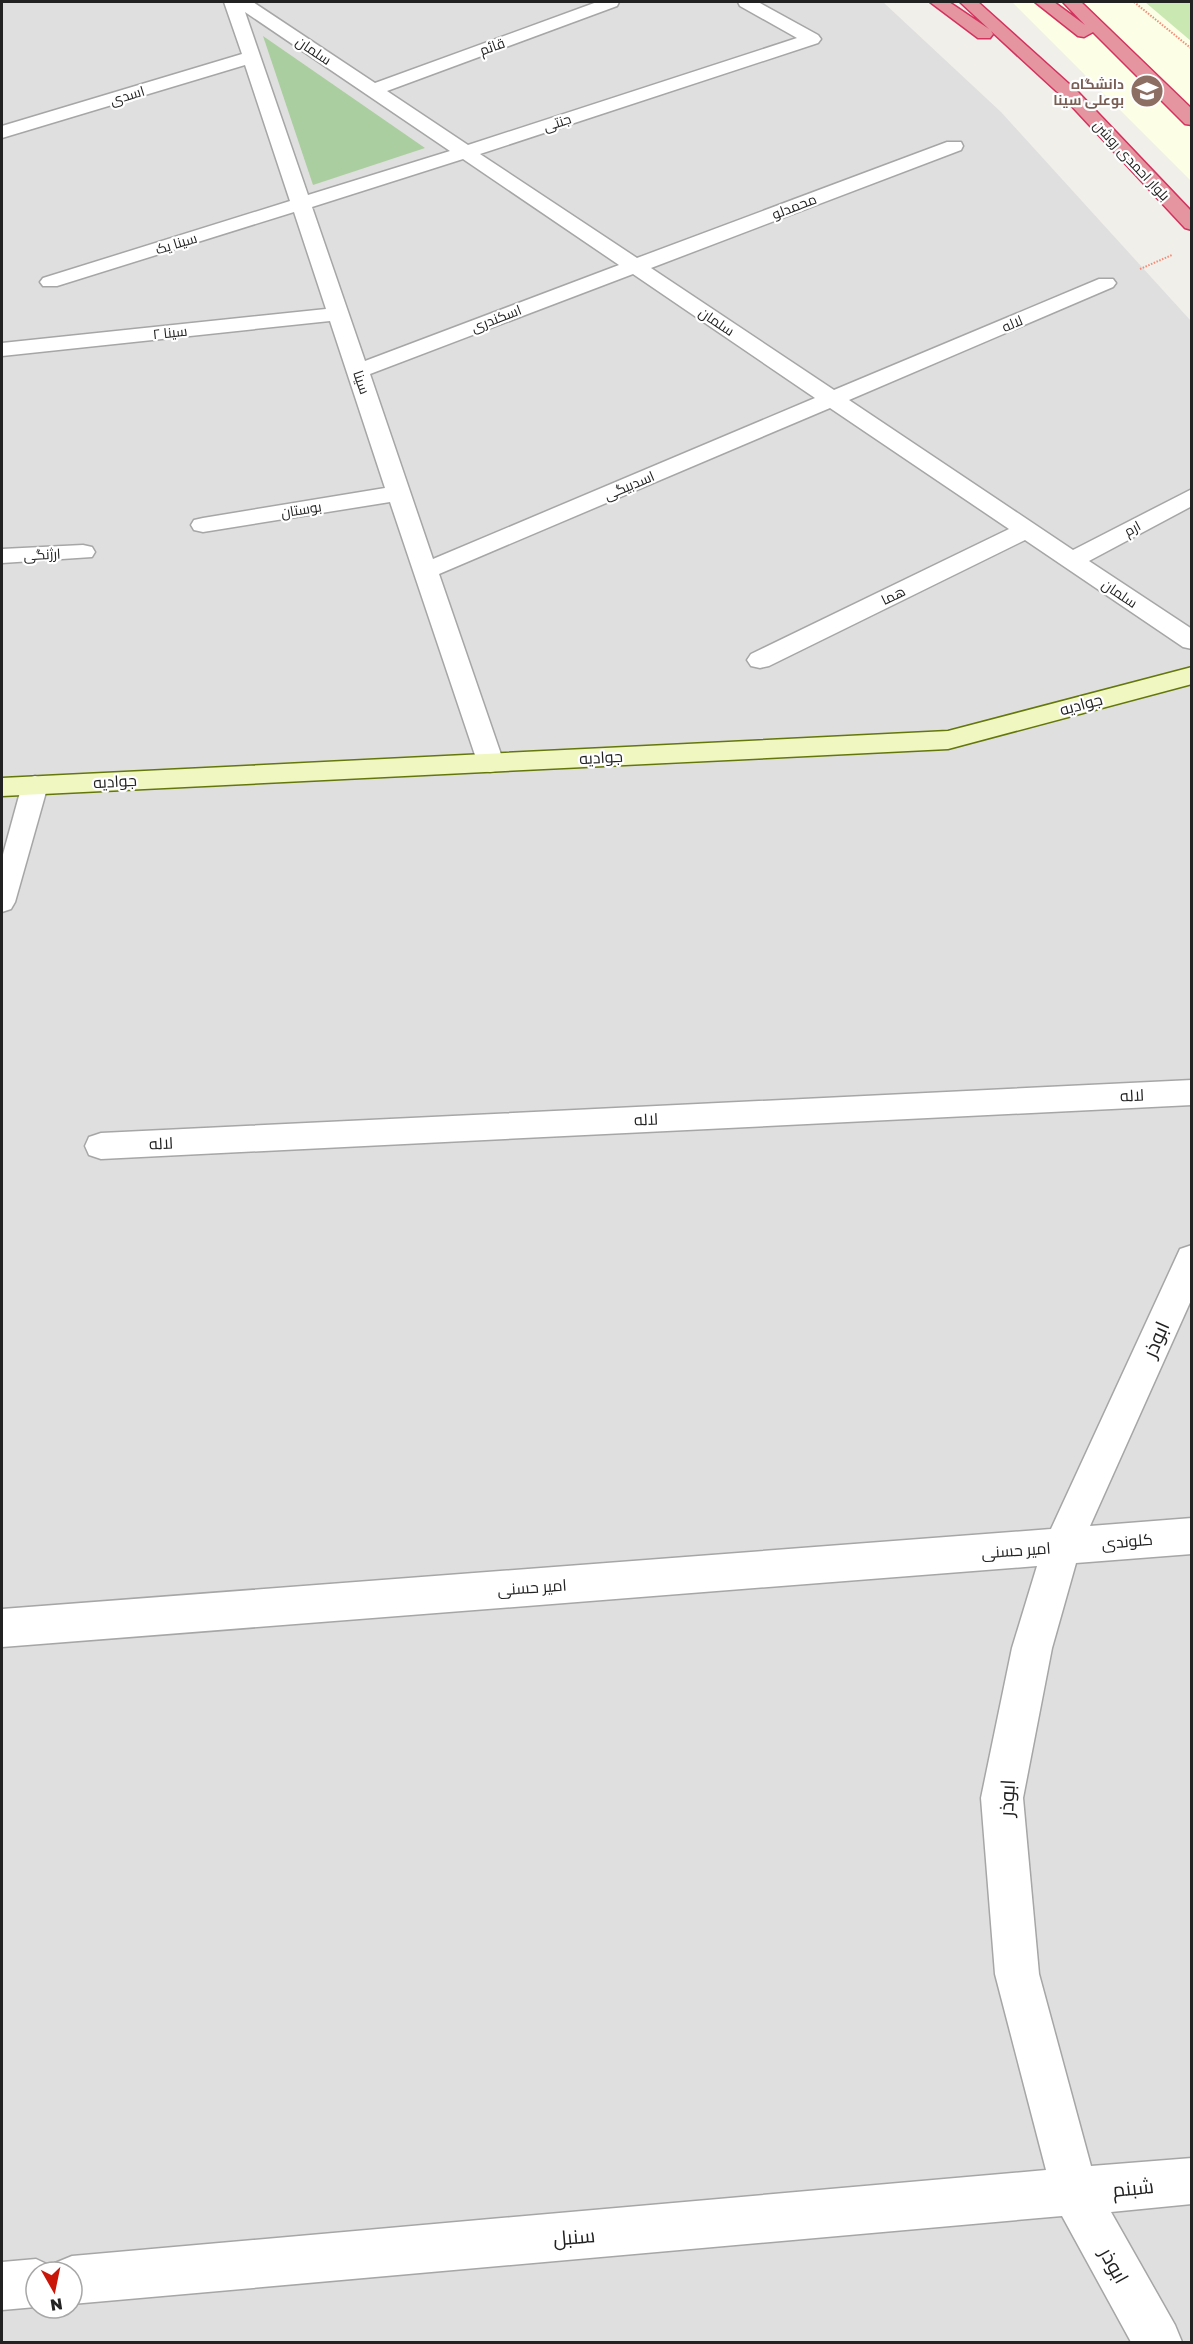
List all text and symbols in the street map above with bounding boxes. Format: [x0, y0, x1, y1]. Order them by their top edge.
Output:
street label: سلمان [293, 32, 335, 68]
street label: قائم [477, 34, 508, 60]
school or university icon: دانشگاه بوعلی سینا [1129, 73, 1165, 109]
place label: دانشگاه بوعلی سینا [1053, 75, 1124, 109]
street label: اسدی [108, 82, 146, 108]
street label: جنتی [541, 110, 573, 134]
street label: بلوار احمدی روشن [1090, 116, 1174, 204]
street label: محمدلو [769, 190, 819, 222]
street label: سینا یک [153, 229, 199, 257]
street label: اسکندری [468, 301, 524, 335]
street label: سلمان [696, 303, 738, 339]
street label: لاله [999, 311, 1025, 335]
street label: سینا ۲ [152, 322, 188, 342]
street label: سینا [350, 368, 374, 396]
street label: اسدبیگی [601, 467, 657, 503]
street label: بوستان [279, 497, 323, 521]
street label: ارم [1121, 517, 1144, 541]
street label: ارژنگی [23, 545, 61, 563]
street label: سلمان [1099, 575, 1141, 611]
street label: هما [878, 582, 908, 608]
street label: جوادیه [1057, 689, 1105, 719]
street label: جوادیه [579, 746, 623, 768]
street label: جوادیه [93, 770, 137, 792]
street label: لاله [1120, 1084, 1144, 1106]
street label: لاله [634, 1108, 658, 1130]
street label: لاله [149, 1132, 173, 1154]
street label: ابوذر [1136, 1317, 1174, 1362]
street label: کلوندی [1101, 1529, 1154, 1554]
street label: امیر حسنی [981, 1538, 1051, 1563]
street label: امیر حسنی [497, 1575, 567, 1600]
street label: ابوذر [993, 1779, 1020, 1818]
street label: شبنم [1111, 2173, 1155, 2204]
street label: سنبل [552, 2222, 596, 2252]
street label: ابوذر [1094, 2242, 1135, 2288]
north arrow [24, 2260, 84, 2320]
text: N [49, 2294, 64, 2316]

